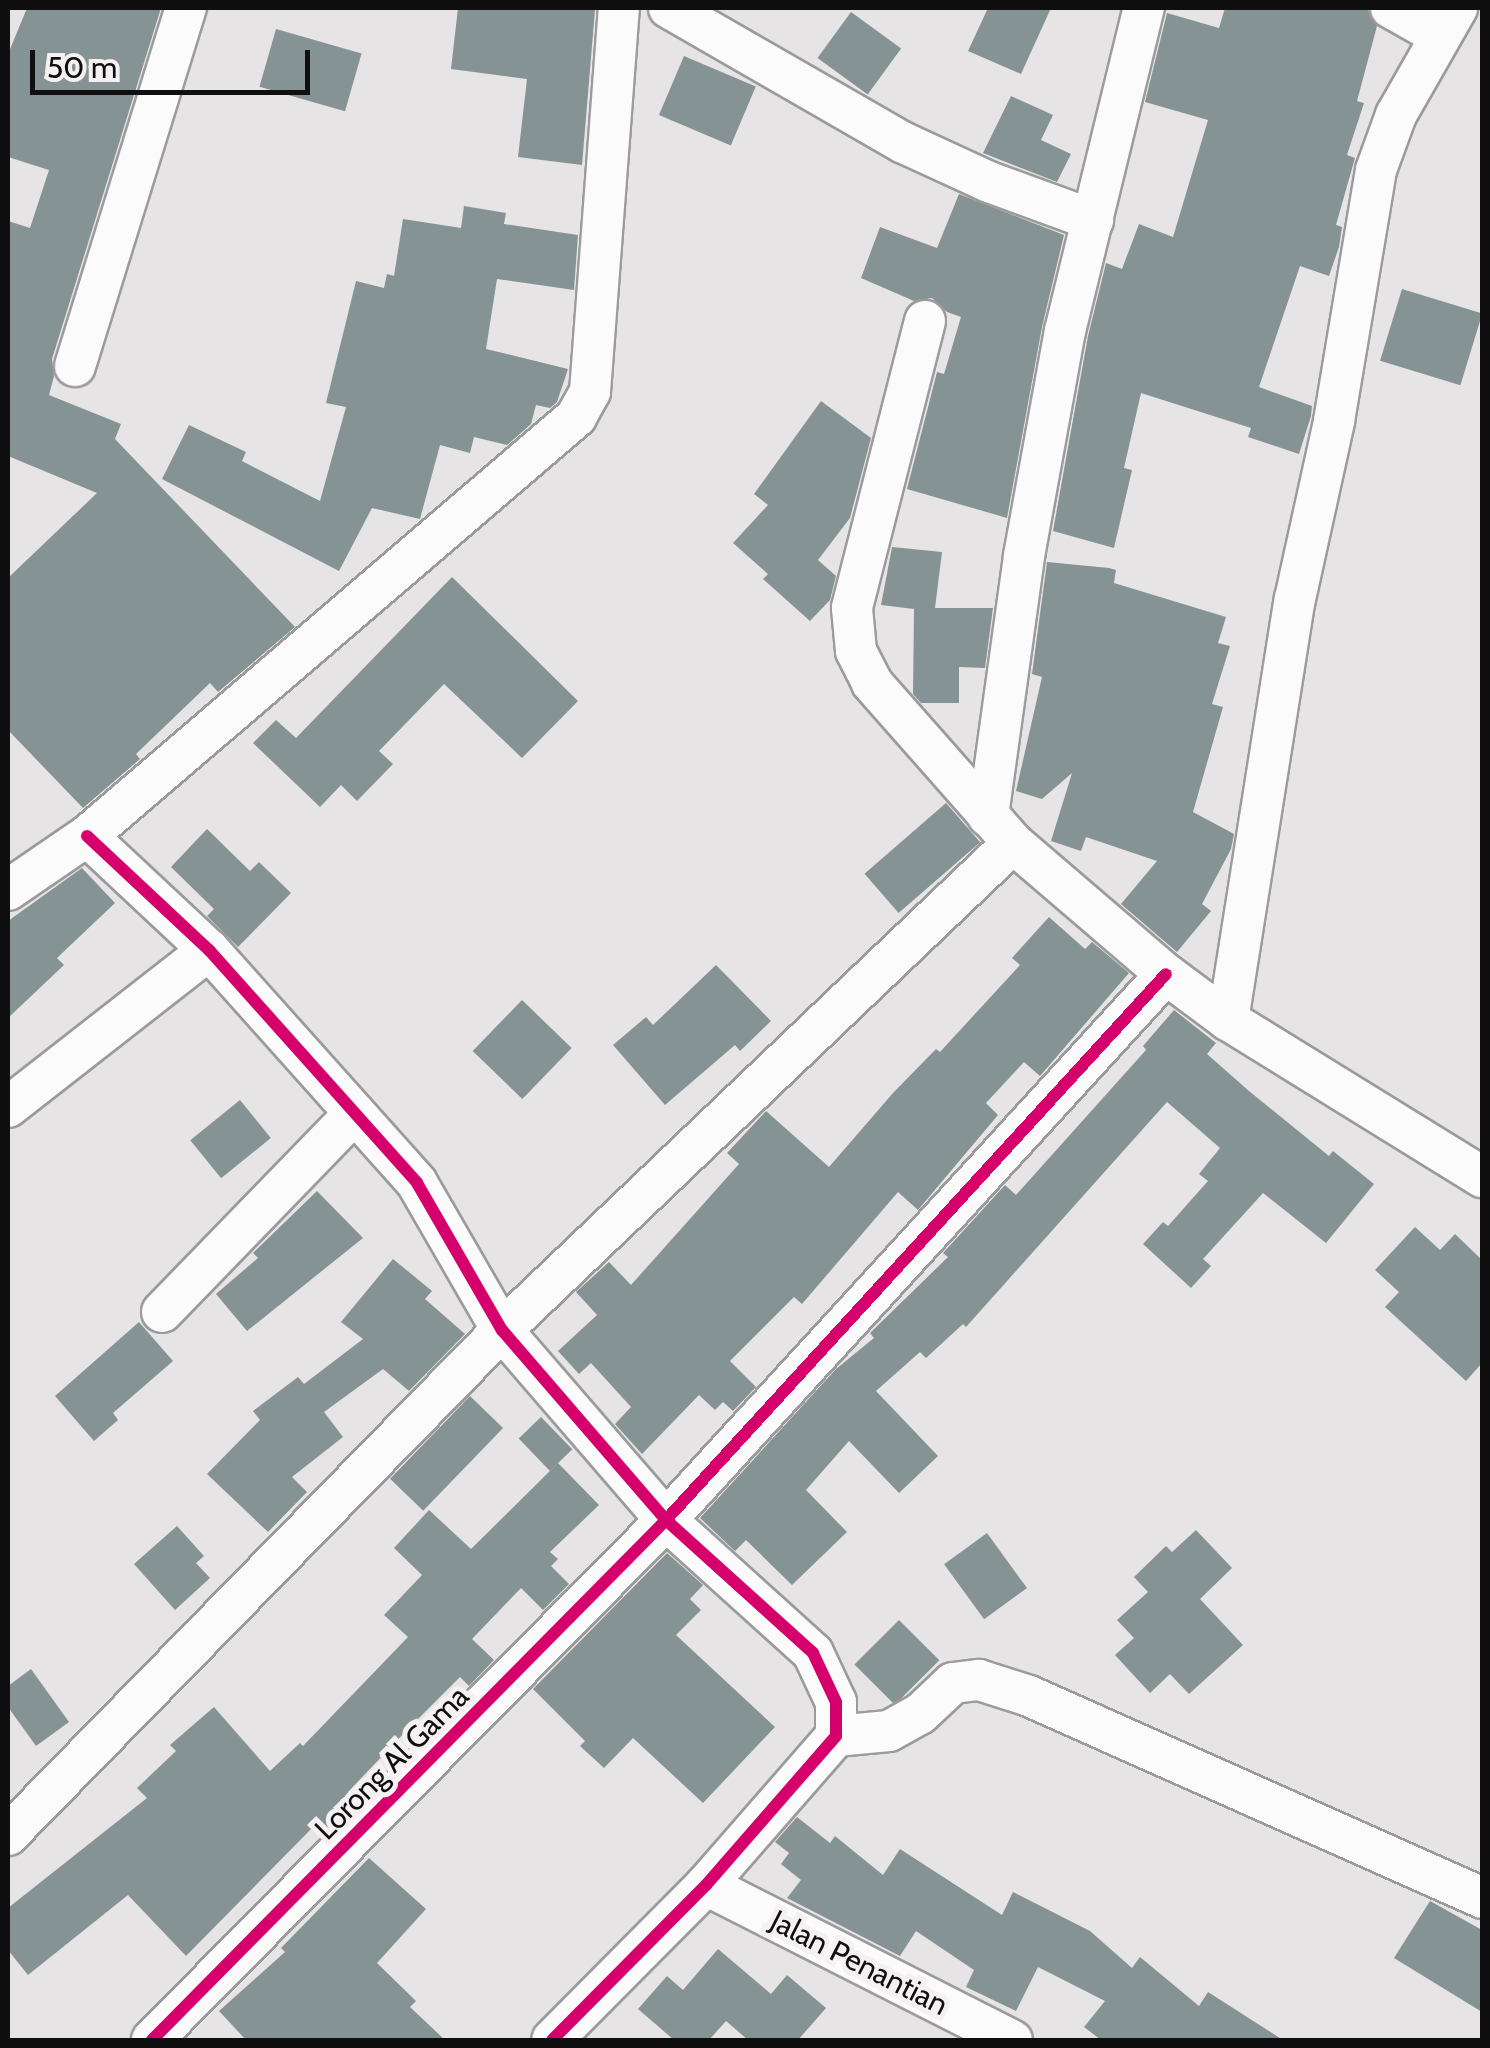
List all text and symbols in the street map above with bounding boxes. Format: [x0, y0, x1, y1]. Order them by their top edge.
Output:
scale bar [35, 30, 315, 92]
text: 50 m [47, 49, 117, 86]
street label: Lorong Al Gama [308, 1679, 476, 1847]
street label: Jalan Penantian [764, 1903, 954, 2023]

